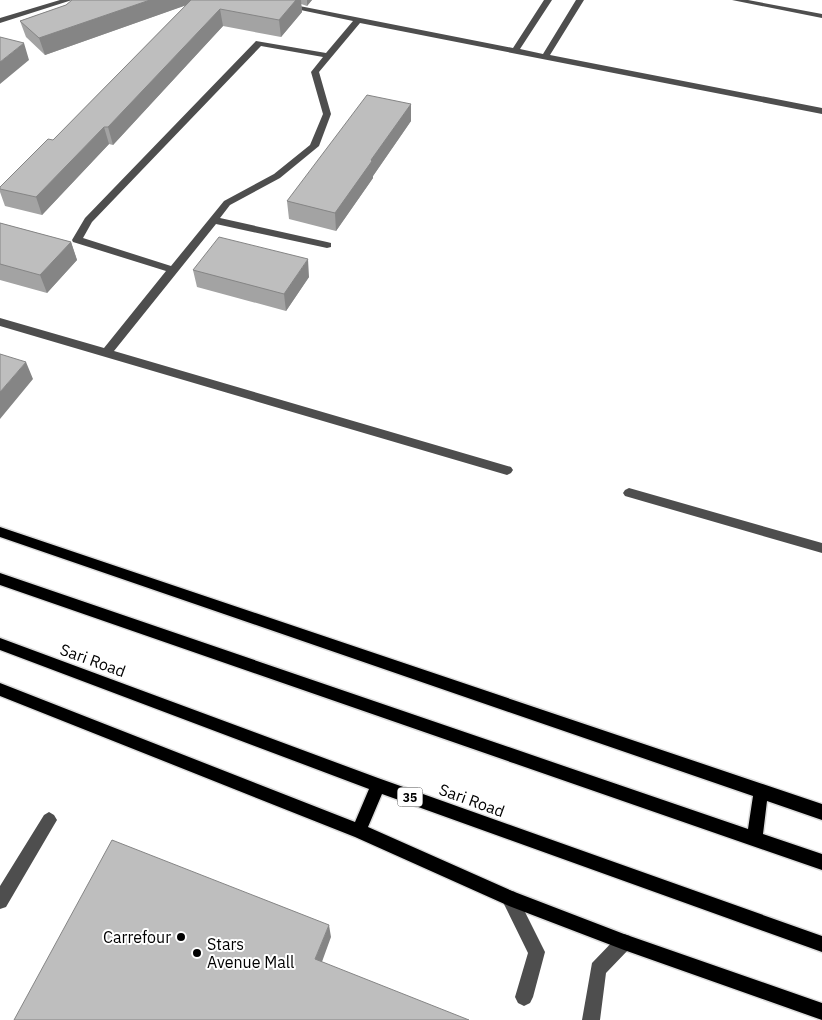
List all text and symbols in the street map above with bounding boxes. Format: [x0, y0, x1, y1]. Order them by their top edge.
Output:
street label: Sari Road [57, 639, 129, 681]
street label: Sari Road [436, 779, 508, 821]
road number: 35 [398, 788, 422, 806]
place label: Carrefour [103, 927, 171, 947]
marker: Carrefour [175, 931, 187, 943]
place label: Stars Avenue Mall [207, 934, 294, 972]
marker: Stars Avenue Mall [191, 947, 203, 959]

